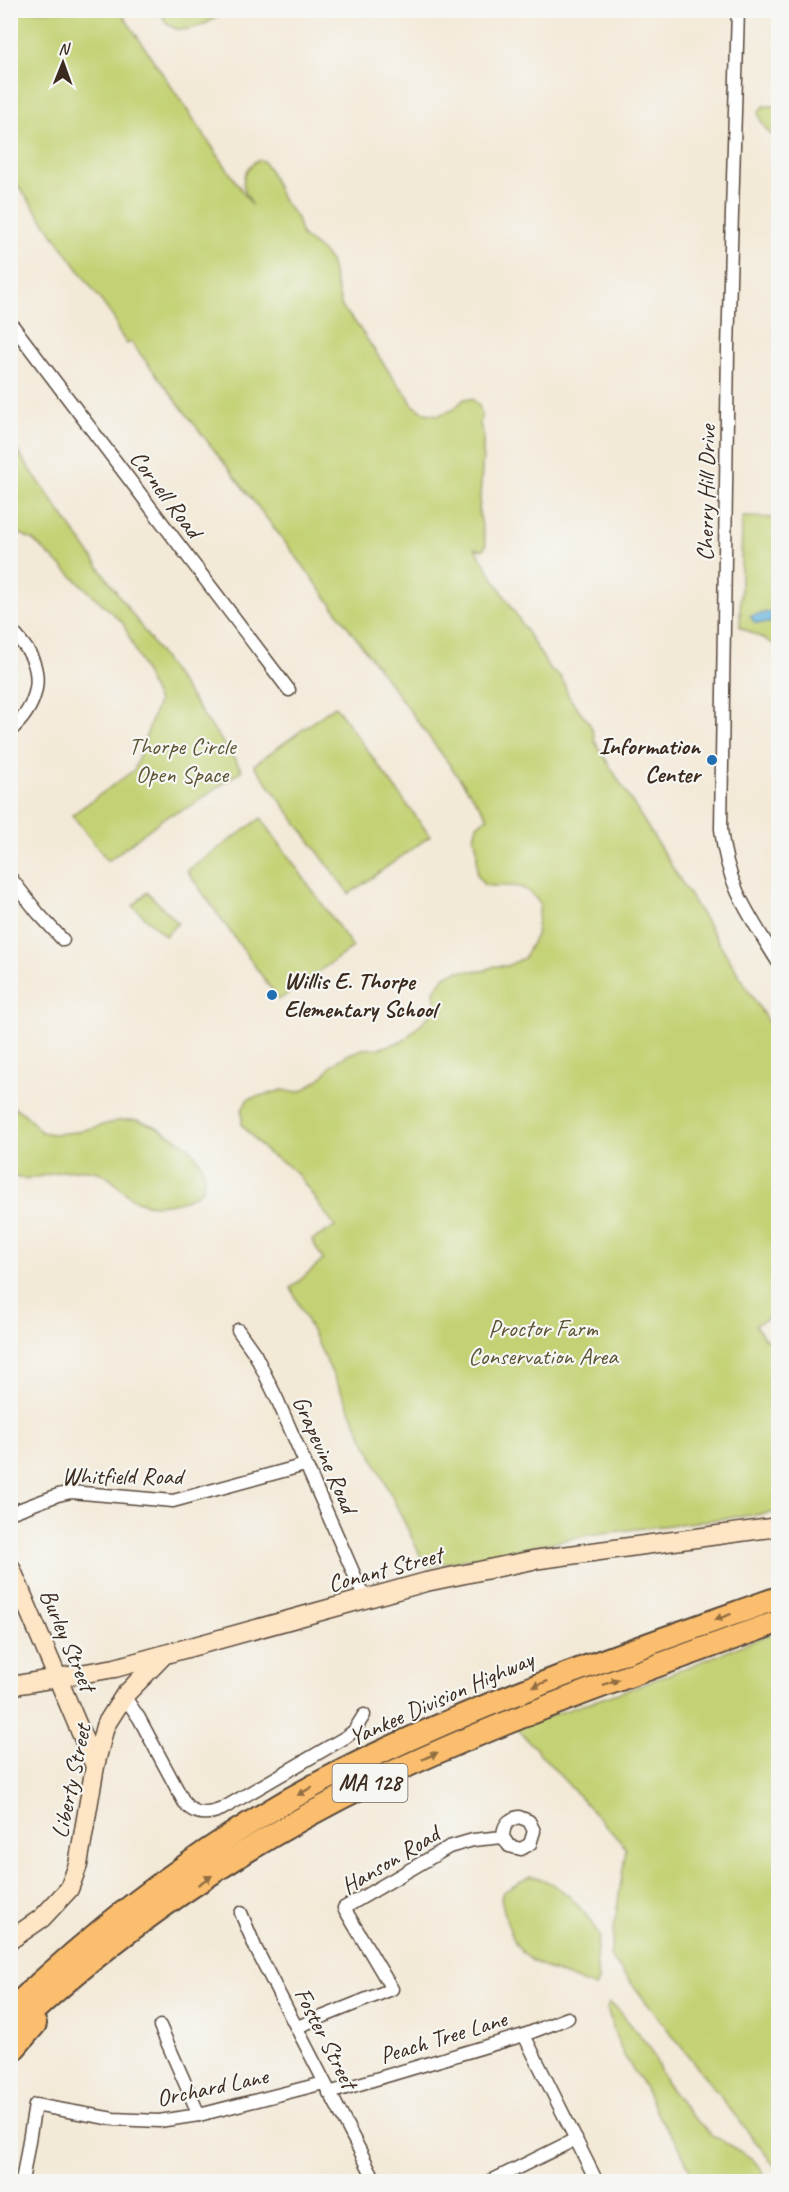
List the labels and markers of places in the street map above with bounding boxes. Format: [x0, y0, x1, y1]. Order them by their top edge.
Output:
place label: Information Center [599, 731, 702, 789]
marker: Information Center [705, 753, 719, 767]
place label: Willis E. Thorpe Elementary School [284, 966, 441, 1024]
marker: Willis E. Thorpe Elementary School [265, 988, 279, 1002]

